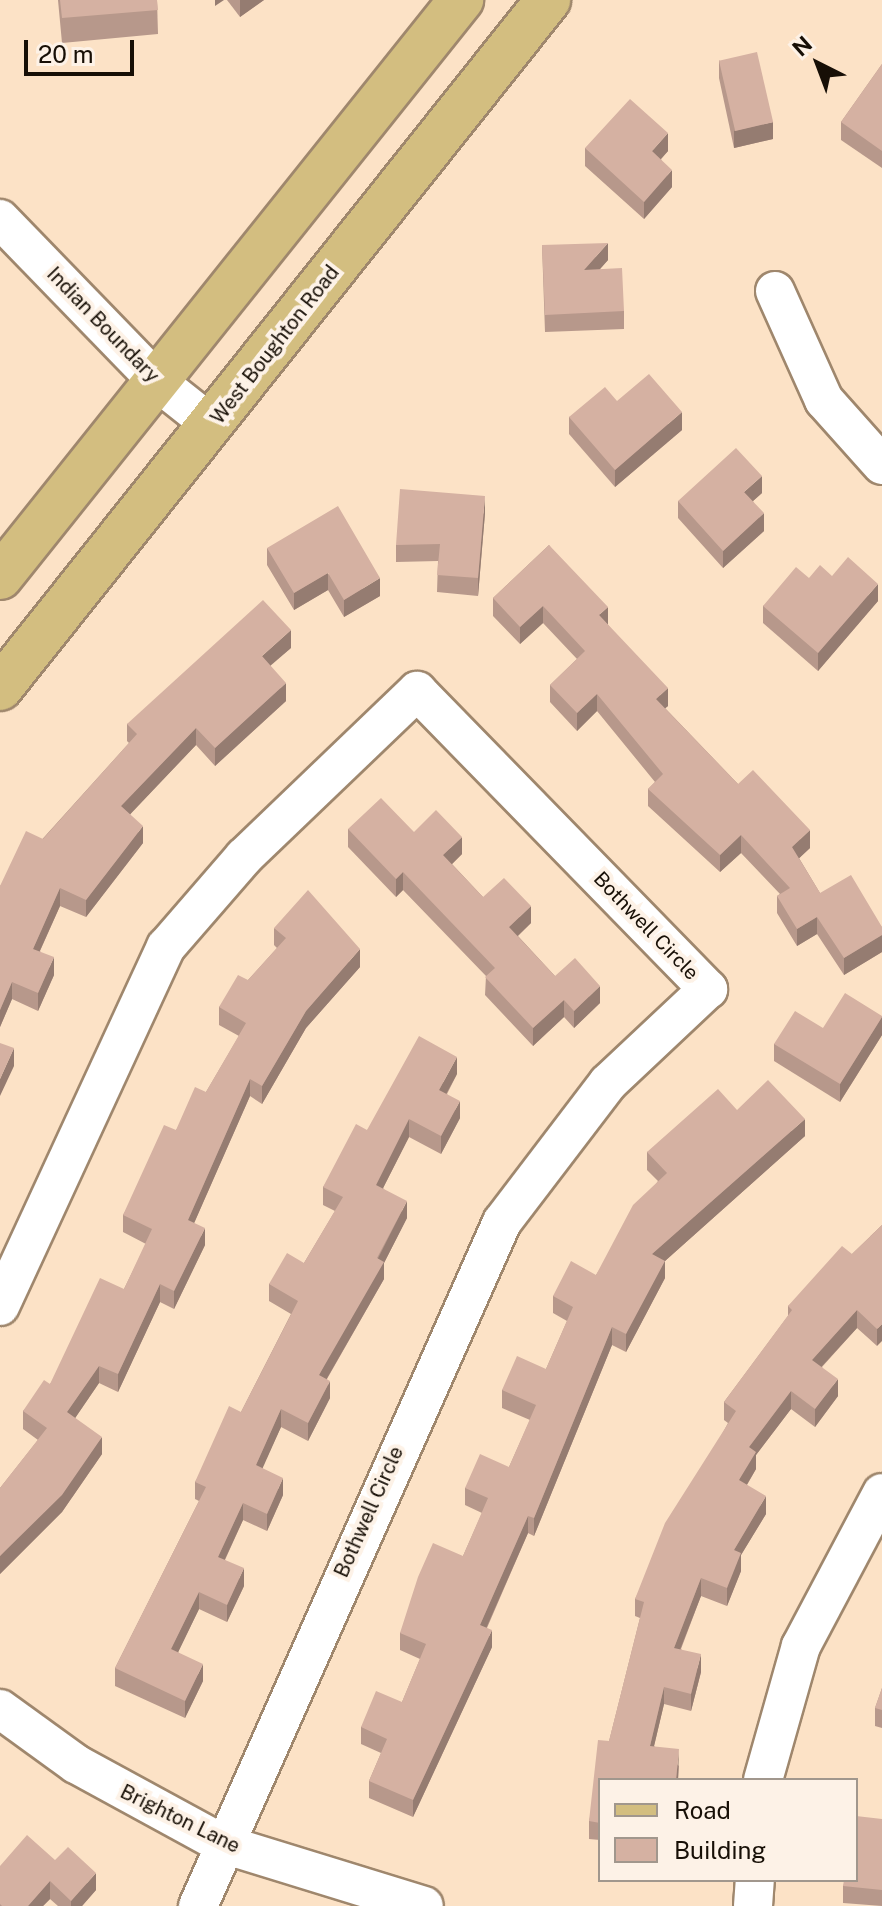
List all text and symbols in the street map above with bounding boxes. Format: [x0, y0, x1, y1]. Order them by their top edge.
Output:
scale bar [28, 24, 138, 74]
north arrow [778, 24, 858, 104]
text: N [787, 31, 817, 62]
text: 20 m [38, 40, 94, 68]
street label: West Boughton Road [206, 261, 344, 429]
street label: Indian Boundary [42, 262, 164, 388]
street label: Bothwell Circle [588, 867, 704, 985]
street label: Bothwell Circle [329, 1443, 409, 1581]
legend [598, 1778, 858, 1882]
street label: Brighton Lane [116, 1780, 244, 1858]
text: Road [674, 1796, 731, 1824]
text: Building [674, 1836, 766, 1864]

